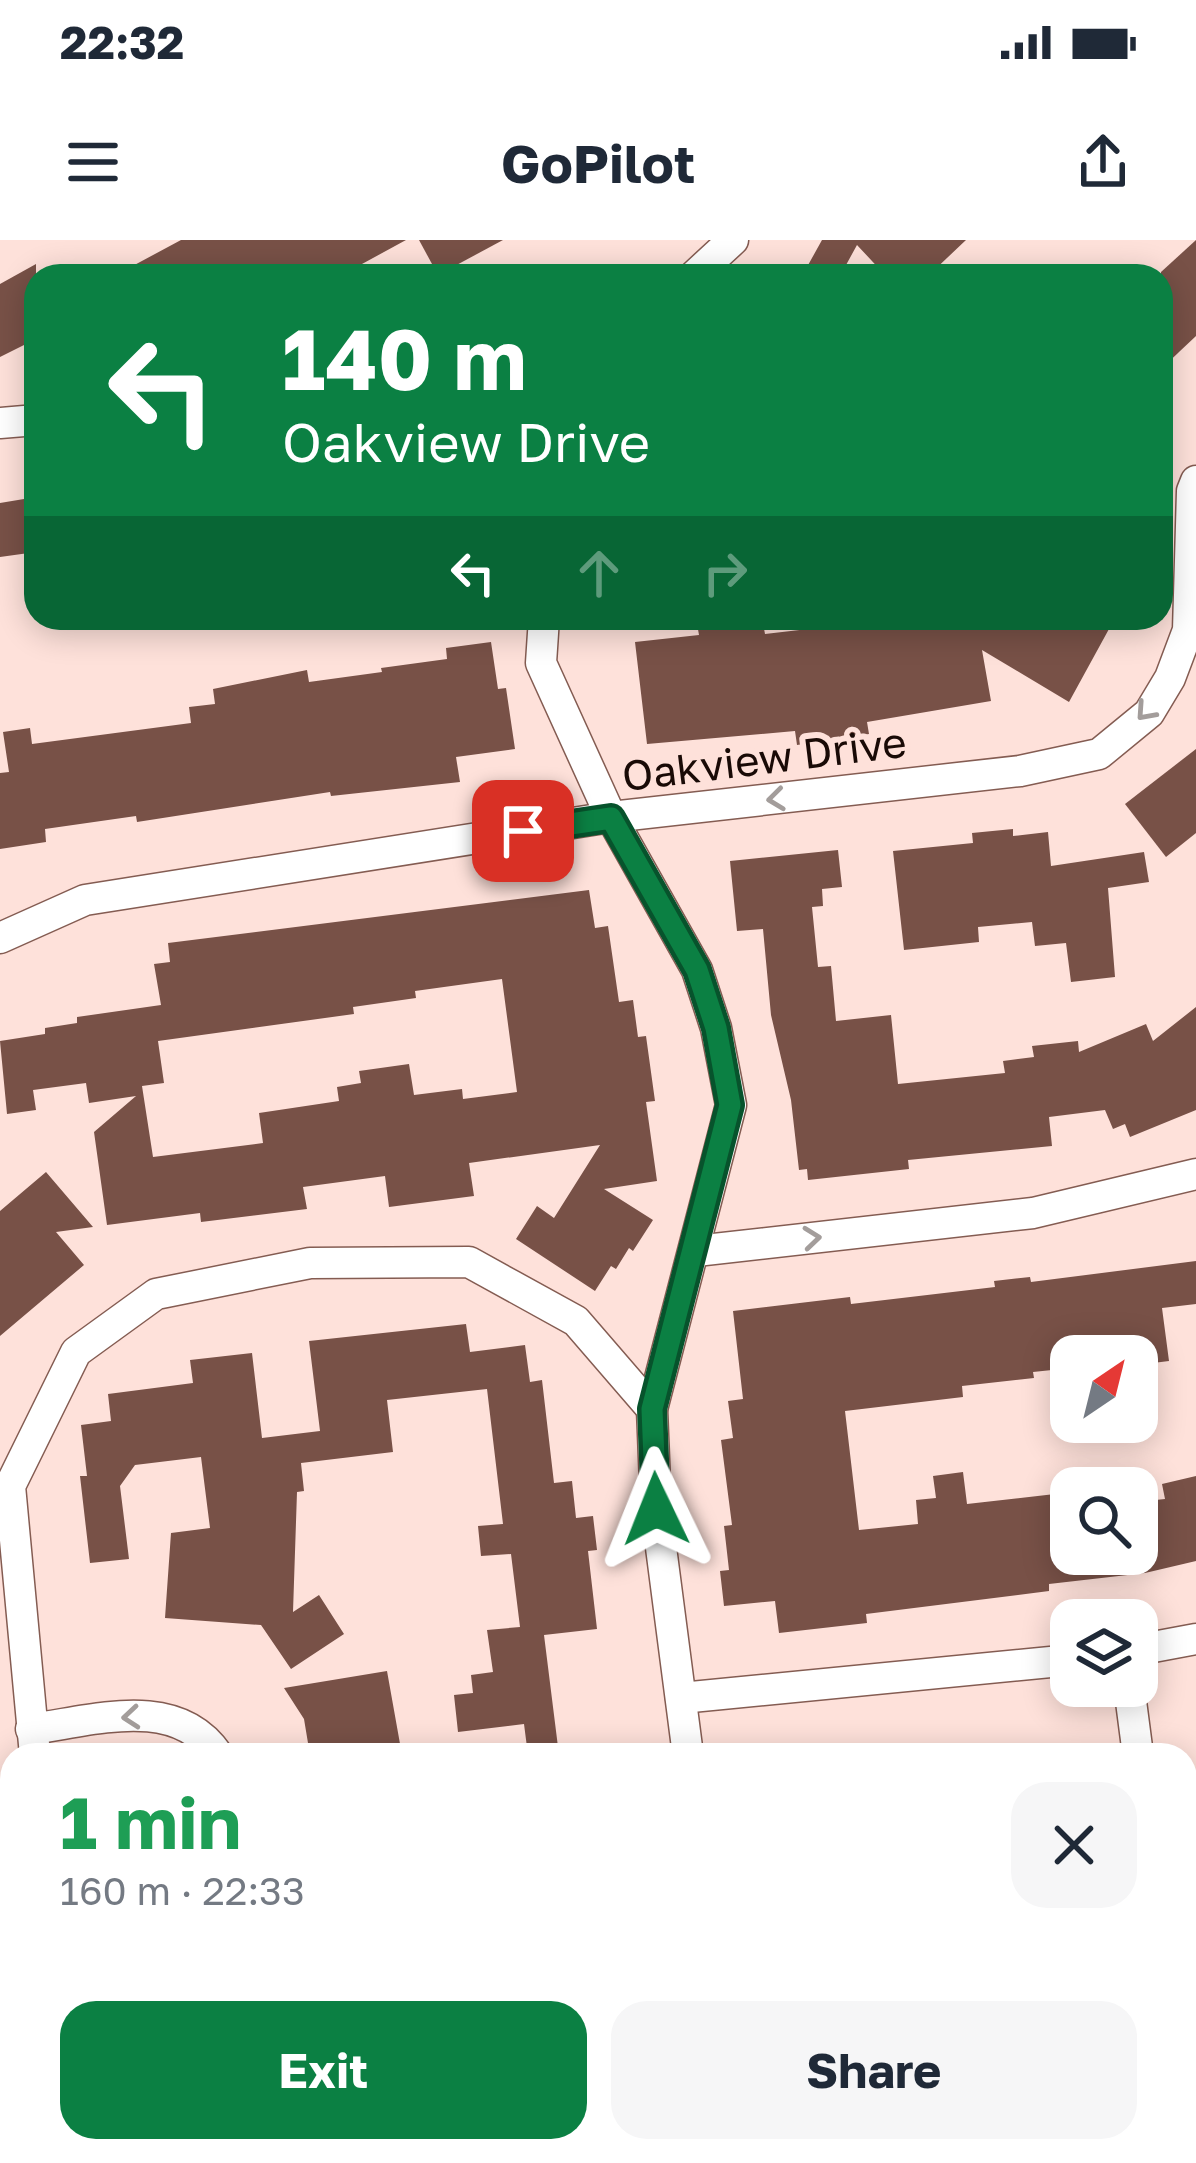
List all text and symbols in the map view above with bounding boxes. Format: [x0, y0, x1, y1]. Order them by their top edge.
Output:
text: 22:32 [60, 15, 184, 69]
icon: menu [60, 129, 126, 195]
icon: share [1070, 129, 1136, 195]
text: GoPilot [501, 130, 695, 195]
text: 140 m [282, 308, 527, 408]
icon: left [84, 312, 240, 468]
text: Oakview Drive [282, 409, 650, 474]
icon: left [440, 540, 506, 606]
icon: ahead [566, 540, 632, 606]
icon: right [692, 540, 758, 606]
one-way arrow [1138, 698, 1160, 720]
street label: Oakview Drive [619, 716, 909, 800]
pin [472, 780, 574, 882]
one-way arrow [766, 785, 785, 811]
icon: arrive [490, 798, 556, 864]
one-way arrow [803, 1226, 822, 1251]
north arrow [1050, 1335, 1158, 1443]
map controls [1050, 1335, 1158, 1707]
position arrow [593, 1446, 719, 1572]
button: search [1050, 1467, 1158, 1575]
button: layers [1050, 1599, 1158, 1707]
one-way arrow [122, 1704, 141, 1729]
text: 1 min [60, 1778, 241, 1865]
button: close [1011, 1782, 1137, 1908]
text: 160 m · 22:33 [60, 1867, 305, 1914]
button: Exit [60, 2001, 587, 2139]
button: Share [611, 2001, 1137, 2139]

